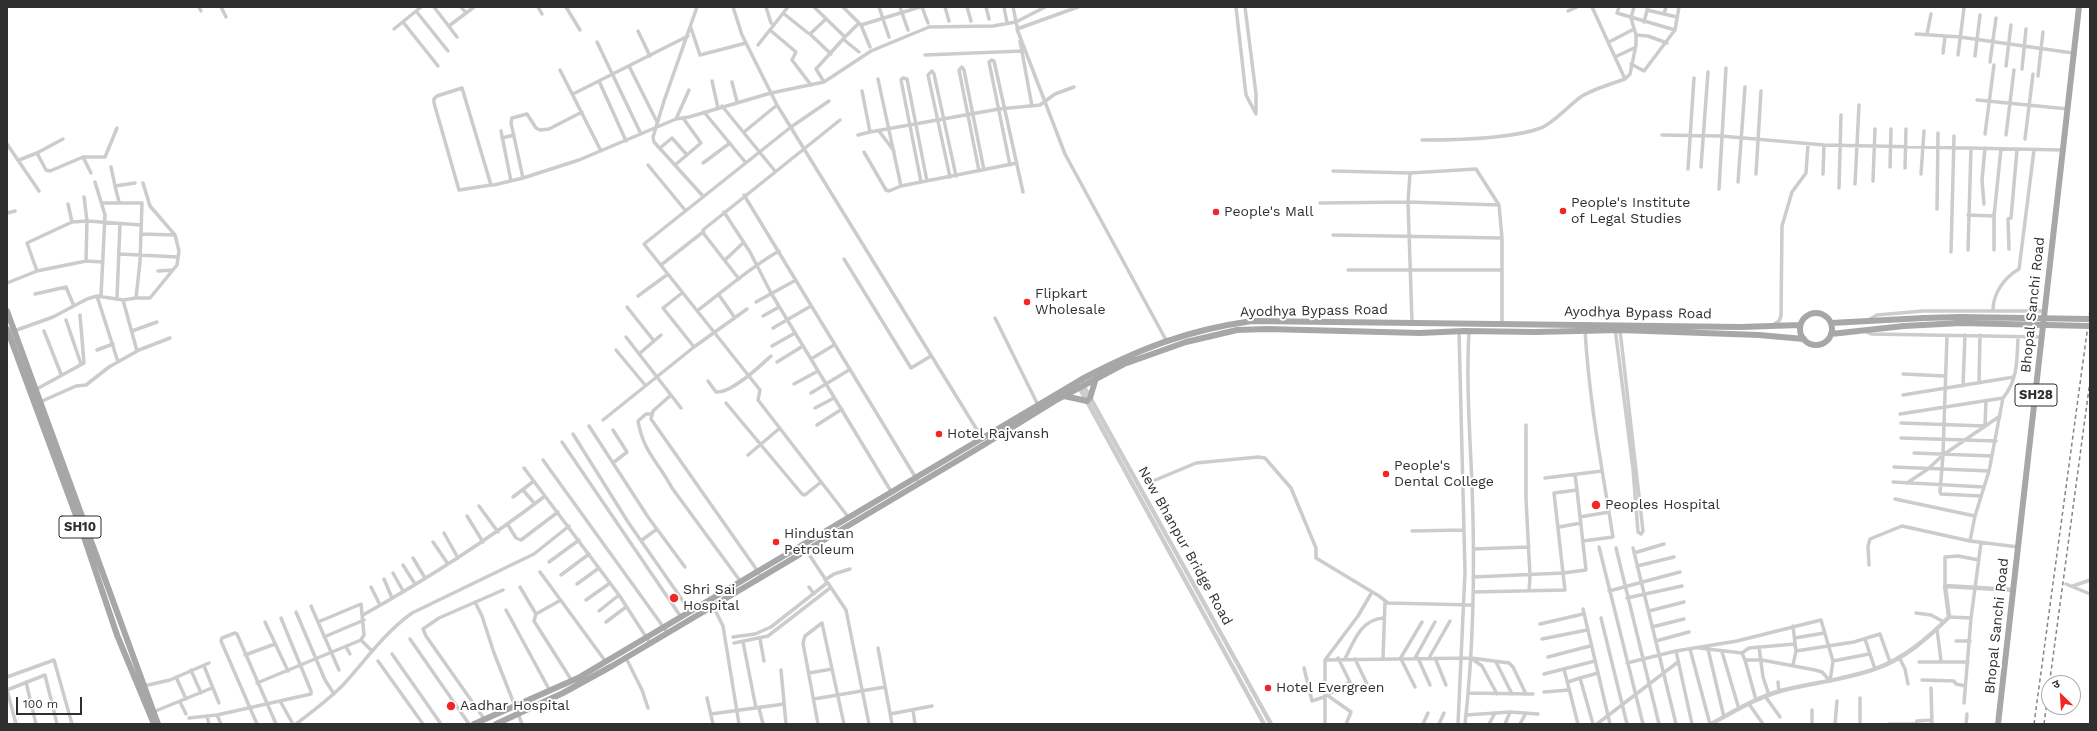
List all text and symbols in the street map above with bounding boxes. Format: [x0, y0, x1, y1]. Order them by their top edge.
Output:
place label: People's Institute of Legal Studies [1571, 195, 1690, 228]
place label: People's Mall [1224, 204, 1313, 220]
marker: People's Institute of Legal Studies [1558, 206, 1568, 216]
marker: People's Mall [1211, 207, 1221, 217]
street label: Bhopal Sanchi Road [2018, 236, 2048, 374]
place label: Flipkart Wholesale [1035, 286, 1106, 318]
marker: Flipkart Wholesale [1022, 297, 1032, 307]
street label: Ayodhya Bypass Road [1240, 301, 1388, 321]
street label: Ayodhya Bypass Road [1564, 303, 1712, 323]
road number: SH28 [2015, 384, 2057, 406]
place label: Hotel Rajvansh [947, 426, 1049, 442]
marker: Hotel Rajvansh [934, 429, 944, 439]
place label: People's Dental College [1394, 458, 1494, 490]
street label: New Bhanpur Bridge Road [1134, 464, 1236, 628]
marker: People's Dental College [1381, 469, 1391, 479]
place label: Peoples Hospital [1605, 497, 1720, 513]
marker: Peoples Hospital [1590, 499, 1602, 511]
road number: SH10 [59, 516, 101, 538]
place label: Hindustan Petroleum [784, 526, 854, 558]
marker: Hindustan Petroleum [771, 537, 781, 547]
street label: Bhopal Sanchi Road [1982, 557, 2012, 695]
place label: Shri Sai Hospital [683, 582, 740, 614]
marker: Shri Sai Hospital [668, 592, 680, 604]
north arrow [2041, 675, 2081, 715]
text: उ [2050, 677, 2062, 692]
place label: Hotel Evergreen [1276, 680, 1384, 696]
marker: Hotel Evergreen [1263, 683, 1273, 693]
scale bar [18, 689, 84, 715]
text: 100 m [23, 697, 58, 711]
place label: Aadhar Hospital [460, 698, 570, 714]
marker: Aadhar Hospital [445, 700, 457, 712]

